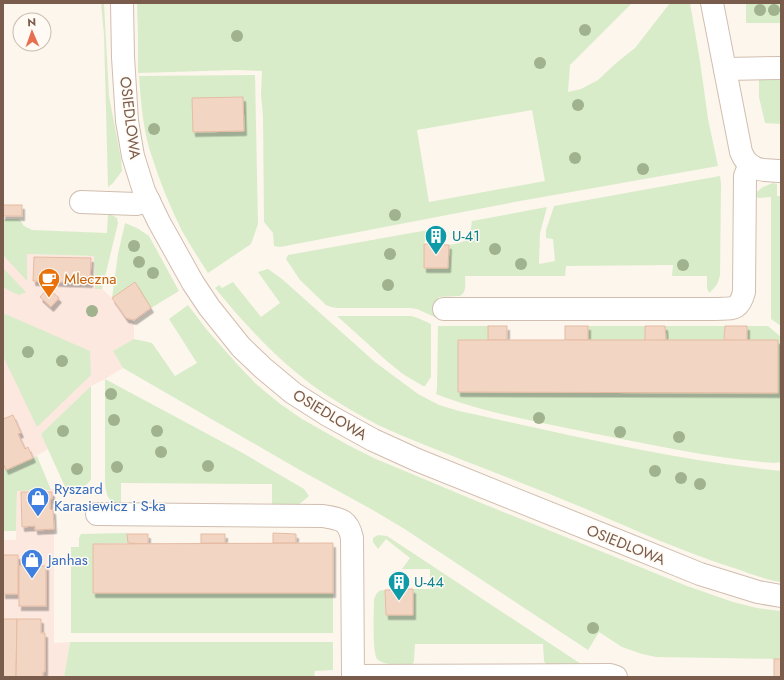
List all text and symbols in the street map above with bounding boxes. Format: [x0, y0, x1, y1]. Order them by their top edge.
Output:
north arrow [12, 12, 52, 52]
text: N [27, 14, 36, 30]
street label: OSIEDLOWA [114, 75, 146, 161]
building icon: U-41 [423, 223, 449, 256]
place label: U-41 [452, 225, 480, 247]
cafe icon: Mleczna [36, 266, 62, 299]
place label: Mleczna [64, 268, 117, 290]
street label: OSIEDLOWA [289, 384, 371, 446]
place label: Ryszard Karasiewicz i S-ka [54, 478, 166, 517]
shop icon: Ryszard Karasiewicz i S-ka [25, 485, 51, 518]
street label: OSIEDLOWA [583, 519, 669, 571]
shop icon: Janhas [19, 547, 45, 580]
place label: Janhas [46, 549, 88, 571]
building icon: U-44 [386, 569, 412, 602]
place label: U-44 [414, 571, 444, 593]

